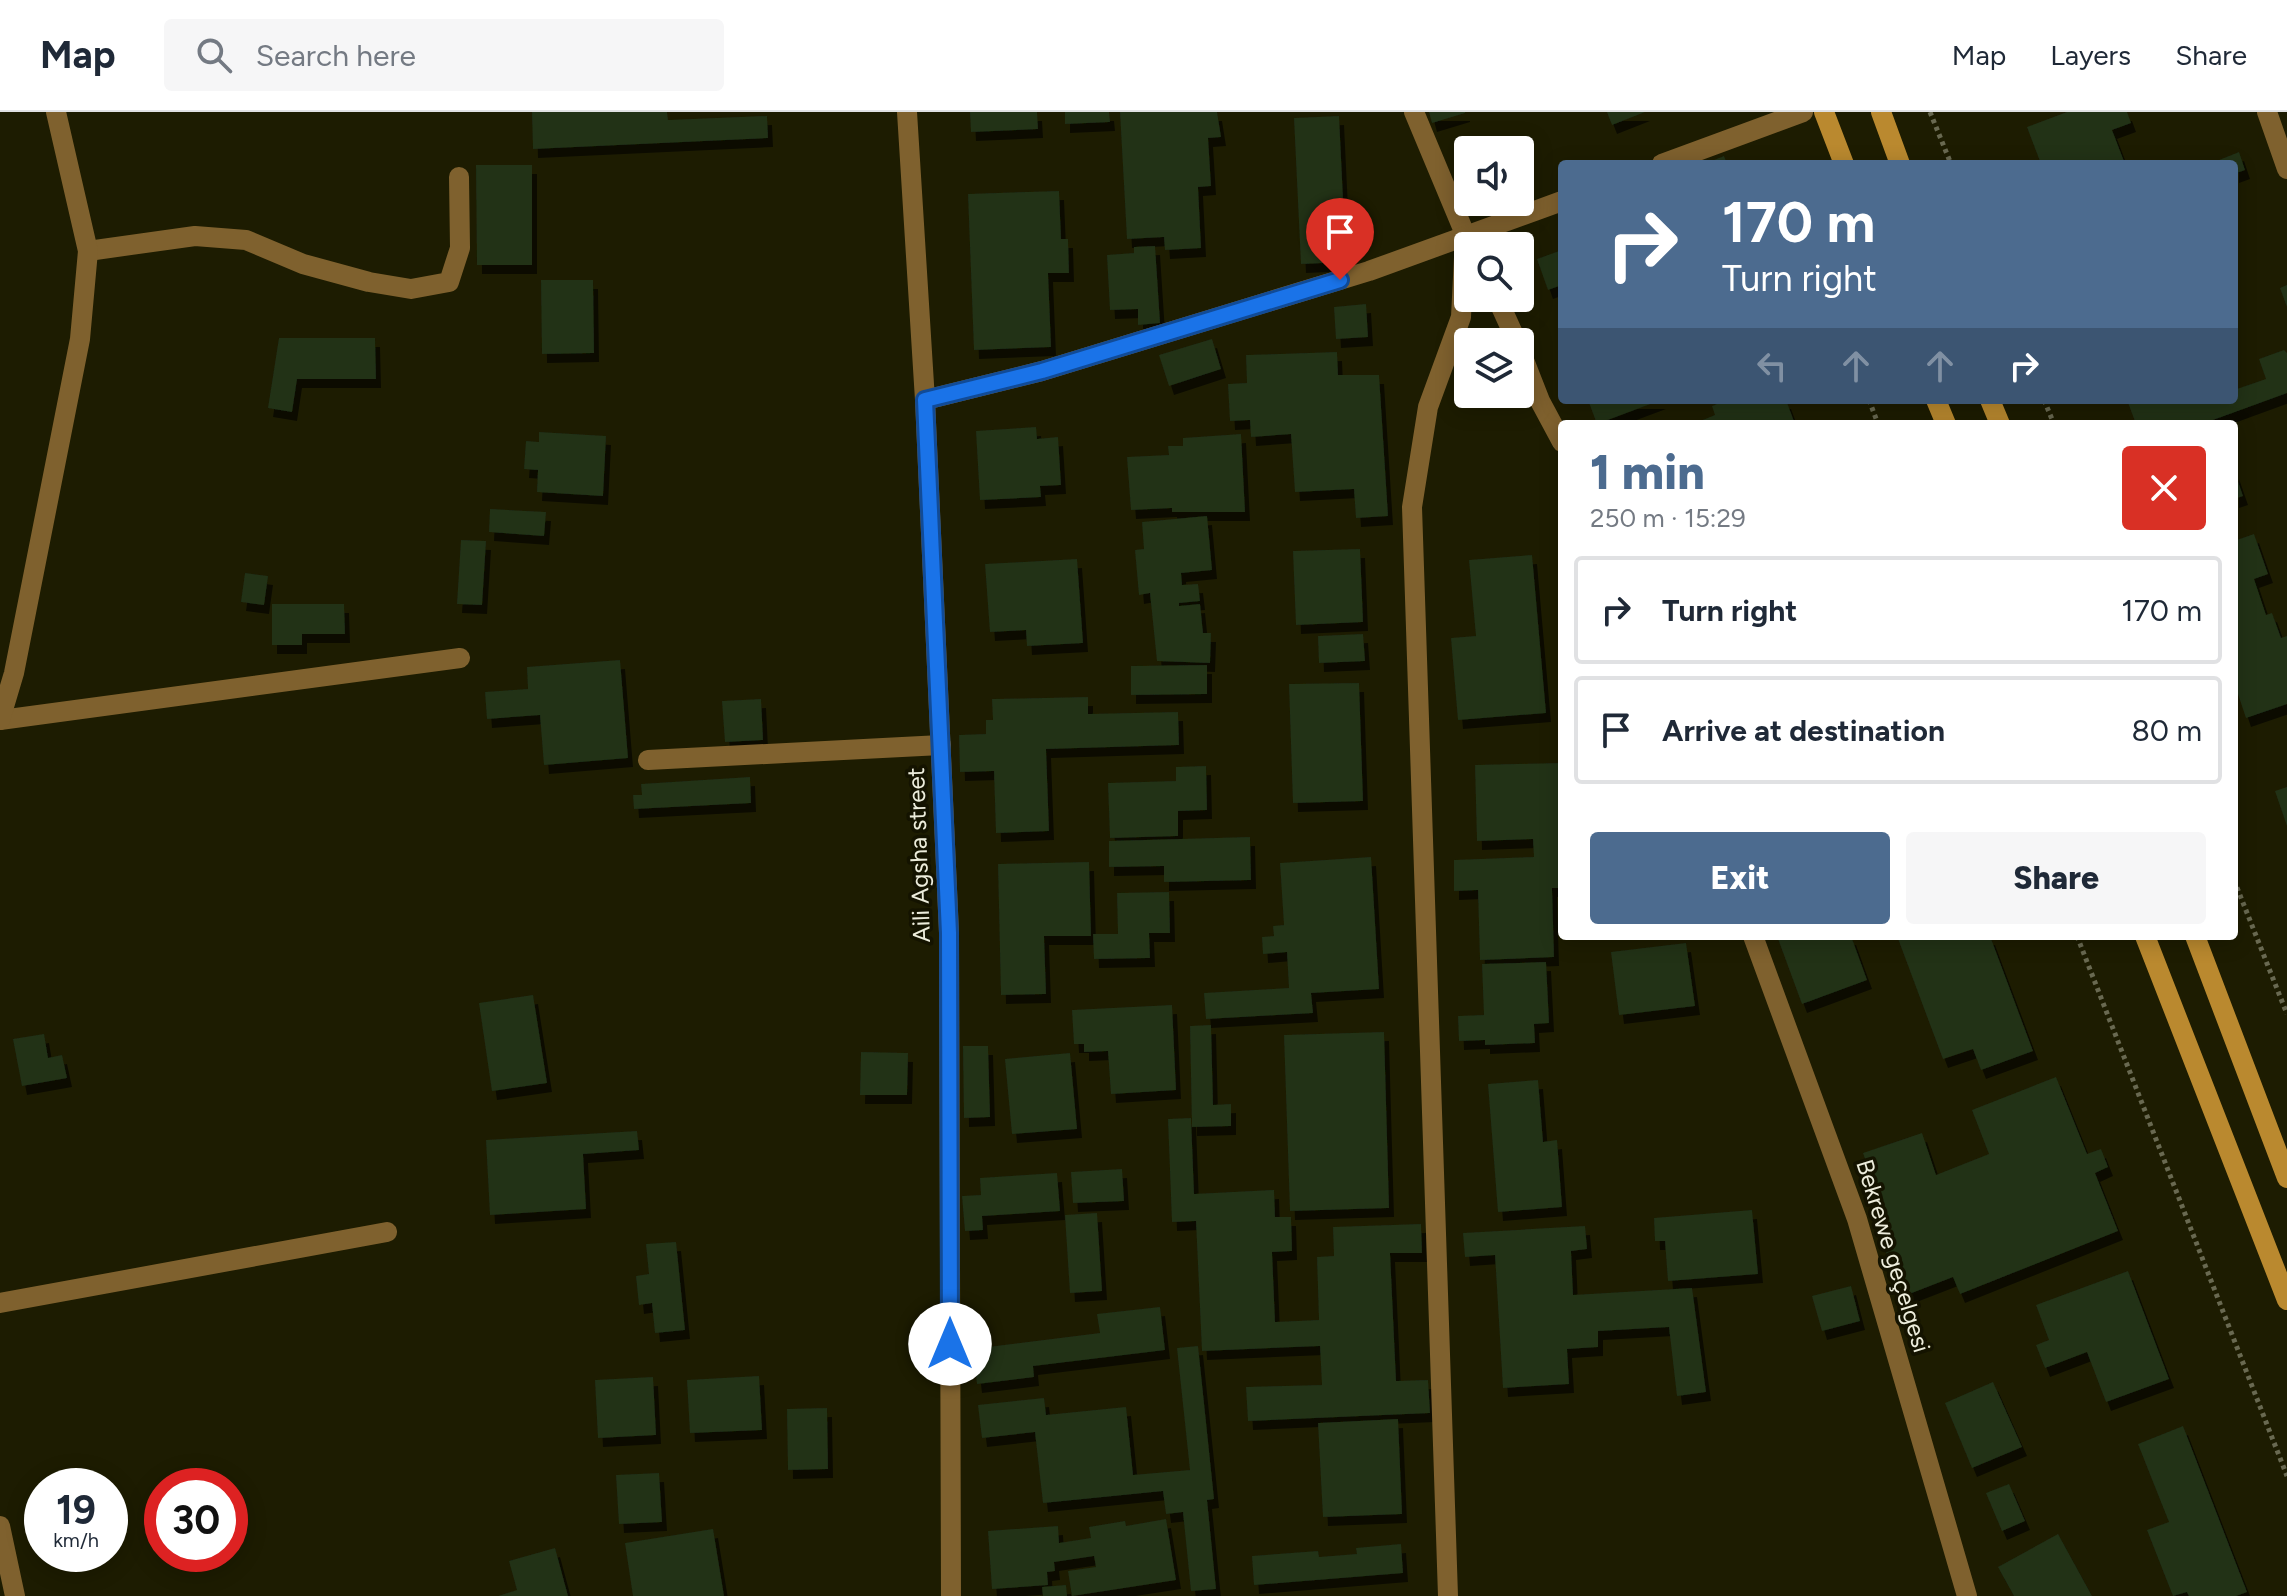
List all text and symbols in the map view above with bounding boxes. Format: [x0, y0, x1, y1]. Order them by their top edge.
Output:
search box [164, 19, 724, 91]
text: Map [40, 32, 116, 78]
icon: search [192, 33, 236, 77]
text: Search here [256, 37, 416, 74]
text: Map [1952, 38, 2006, 72]
text: Layers [2050, 38, 2131, 72]
text: Share [2175, 38, 2247, 72]
map controls [1454, 136, 1534, 408]
button: sound [1454, 136, 1534, 216]
text: 170 m [1722, 189, 1875, 256]
icon: right [1590, 192, 1694, 296]
pin [1306, 198, 1374, 280]
icon: arrive [1318, 210, 1362, 254]
button: search [1454, 232, 1534, 312]
text: Turn right [1722, 257, 1877, 300]
button: layers [1454, 328, 1534, 408]
icon: left [1750, 344, 1794, 388]
icon: ahead [1834, 344, 1878, 388]
icon: ahead [1918, 344, 1962, 388]
icon: right [2002, 344, 2046, 388]
text: 1 min [1590, 443, 1705, 501]
button: close [2122, 446, 2206, 530]
text: 250 m · 15:29 [1590, 502, 1746, 534]
icon: right [1594, 588, 1638, 632]
text: Turn right [1662, 592, 1797, 629]
text: 170 m [2121, 592, 2202, 629]
icon: arrive [1594, 708, 1638, 752]
text: Arrive at destination [1662, 712, 1945, 749]
text: 80 m [2131, 712, 2202, 749]
street label: Aili Agsha street [901, 767, 936, 943]
button: Exit [1590, 832, 1890, 924]
button: Share [1906, 832, 2206, 924]
street label: Bekrewe geçelgesi [1850, 1156, 1937, 1356]
position arrow [908, 1302, 992, 1386]
speed limit sign: 30 [144, 1468, 248, 1572]
text: 19 [56, 1486, 96, 1534]
text: km/h [53, 1528, 99, 1552]

